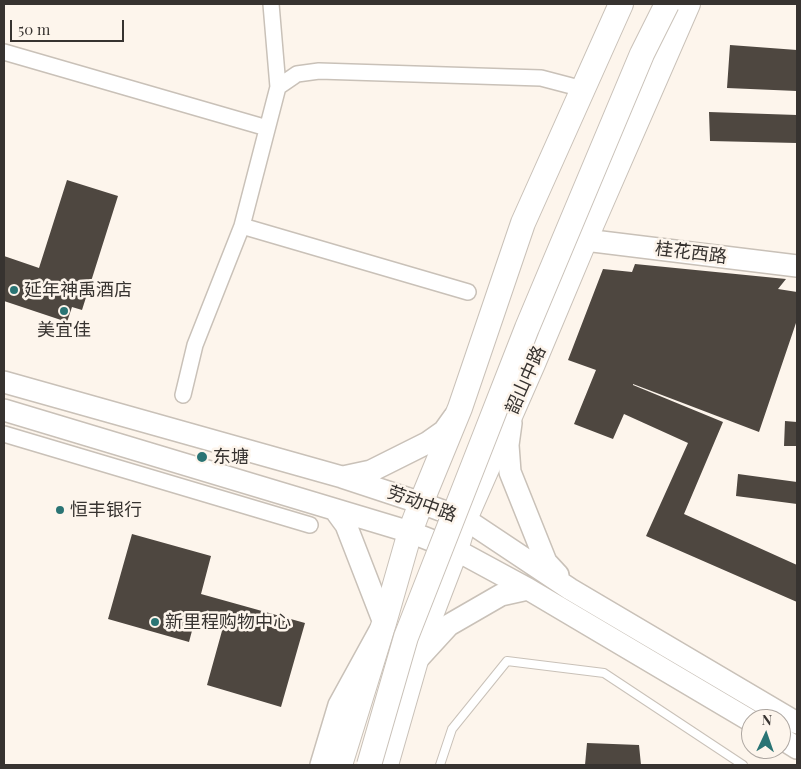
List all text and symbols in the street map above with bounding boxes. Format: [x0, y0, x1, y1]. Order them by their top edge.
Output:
scale bar [12, 10, 126, 42]
text: 50 m [18, 19, 50, 39]
street label: 桂花西路 [654, 238, 728, 268]
place label: 延年神禹酒店 [24, 279, 132, 301]
marker: 延年神禹酒店 [8, 284, 20, 296]
marker: 美宜佳 [58, 305, 70, 317]
place label: 美宜佳 [37, 319, 91, 341]
street label: 韶山中路 [501, 343, 551, 417]
place label: 东塘 [213, 446, 249, 468]
marker: 东塘 [195, 450, 209, 464]
street label: 劳动中路 [384, 482, 460, 526]
place label: 恒丰银行 [70, 499, 142, 521]
marker: 恒丰银行 [54, 504, 66, 516]
place label: 新里程购物中心 [165, 611, 291, 633]
marker: 新里程购物中心 [149, 616, 161, 628]
north arrow [741, 709, 791, 759]
text: N [761, 710, 772, 729]

